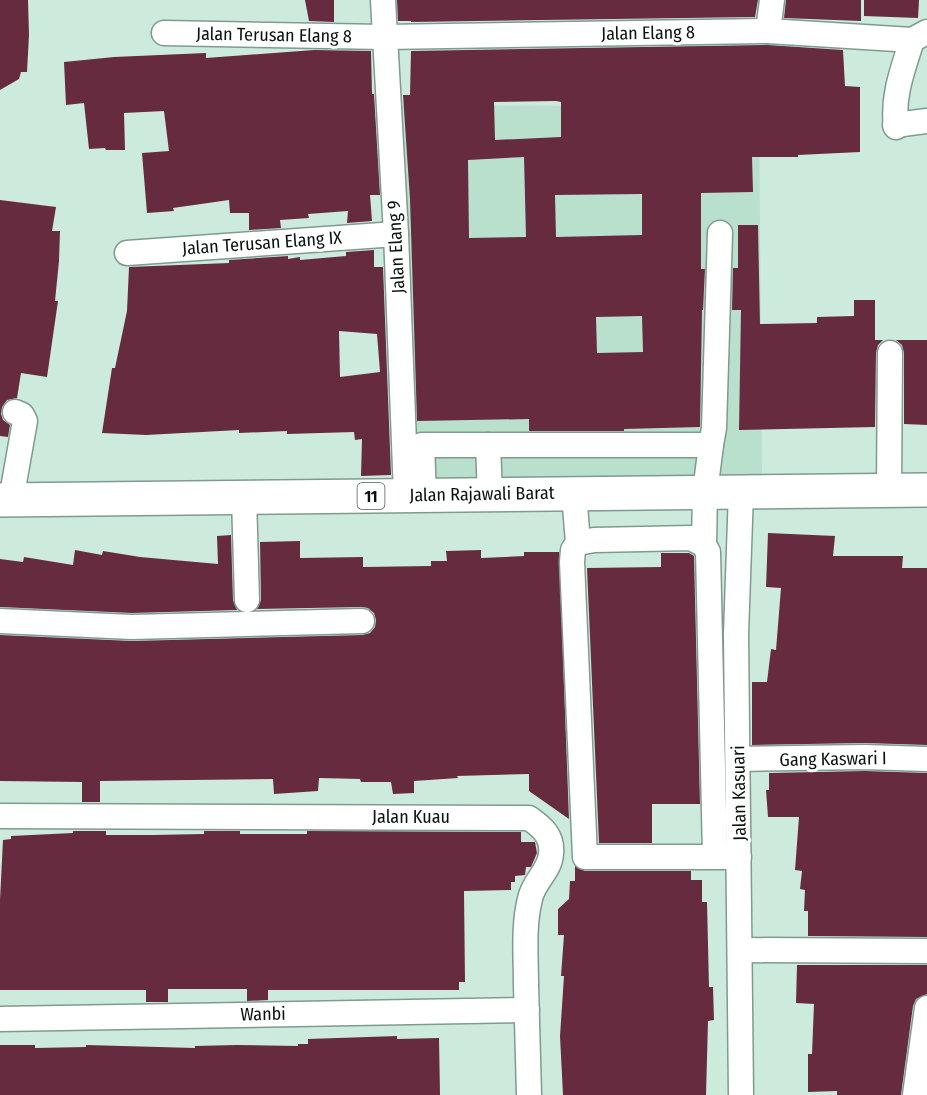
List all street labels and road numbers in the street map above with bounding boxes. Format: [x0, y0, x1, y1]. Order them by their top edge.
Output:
street label: Jalan Elang 8 [601, 21, 695, 45]
street label: Jalan Terusan Elang 8 [196, 23, 352, 47]
street label: Jalan Elang 9 [383, 200, 409, 294]
street label: Jalan Terusan Elang IX [181, 226, 343, 260]
street label: Jalan Rajawali Barat [409, 482, 555, 506]
road number: 11 [358, 483, 385, 509]
street label: Jalan Kasuari [727, 745, 751, 841]
street label: Gang Kaswari I [779, 747, 887, 771]
street label: Jalan Kuau [372, 806, 450, 828]
street label: Wanbi [240, 1003, 286, 1025]

